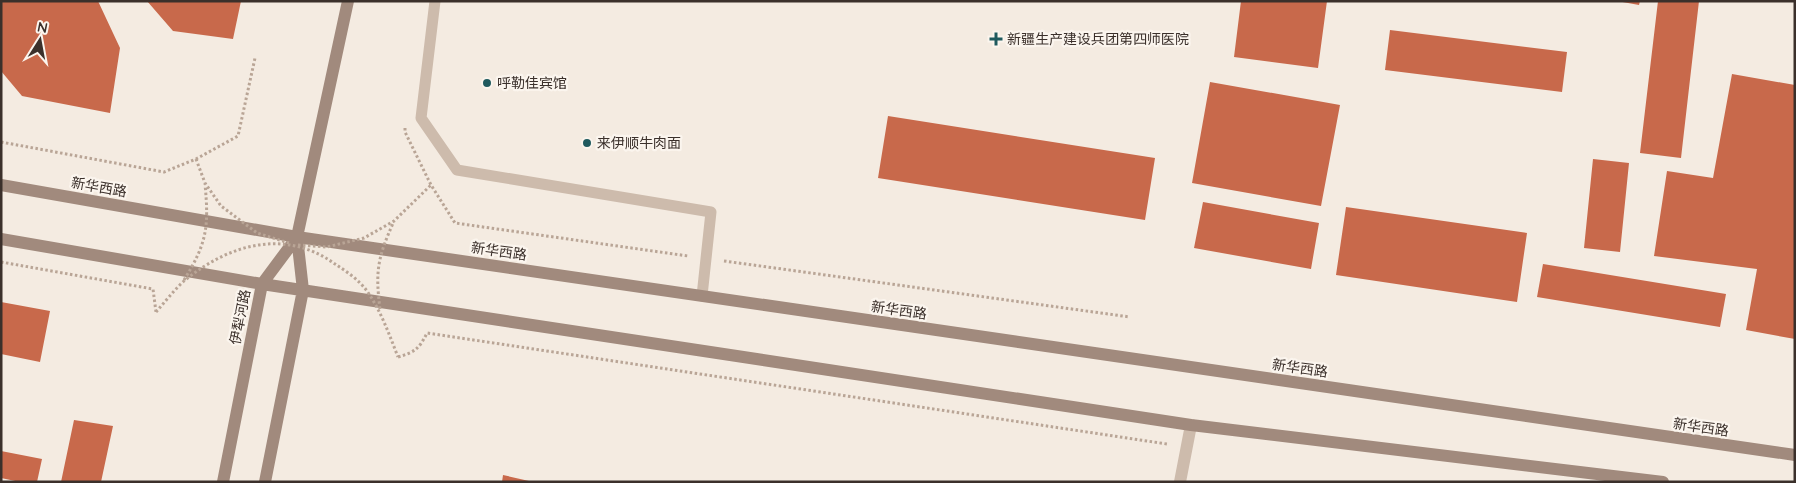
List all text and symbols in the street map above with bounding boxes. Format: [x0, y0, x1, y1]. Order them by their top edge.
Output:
north arrow [15, 15, 65, 65]
text: N [36, 17, 49, 37]
place label: 新疆生产建设兵团第四师医院 [1007, 30, 1189, 48]
marker: 新疆生产建设兵团第四师医院 [989, 32, 1003, 46]
place label: 呼勒佳宾馆 [497, 74, 567, 92]
marker: 呼勒佳宾馆 [481, 77, 493, 89]
place label: 来伊顺牛肉面 [597, 134, 681, 152]
marker: 来伊顺牛肉面 [581, 137, 593, 149]
street label: 新华西路 [70, 173, 128, 201]
street label: 新华西路 [470, 238, 528, 264]
street label: 伊犁河路 [226, 288, 254, 346]
street label: 新华西路 [870, 297, 928, 323]
street label: 新华西路 [1271, 355, 1329, 381]
street label: 新华西路 [1672, 414, 1730, 440]

